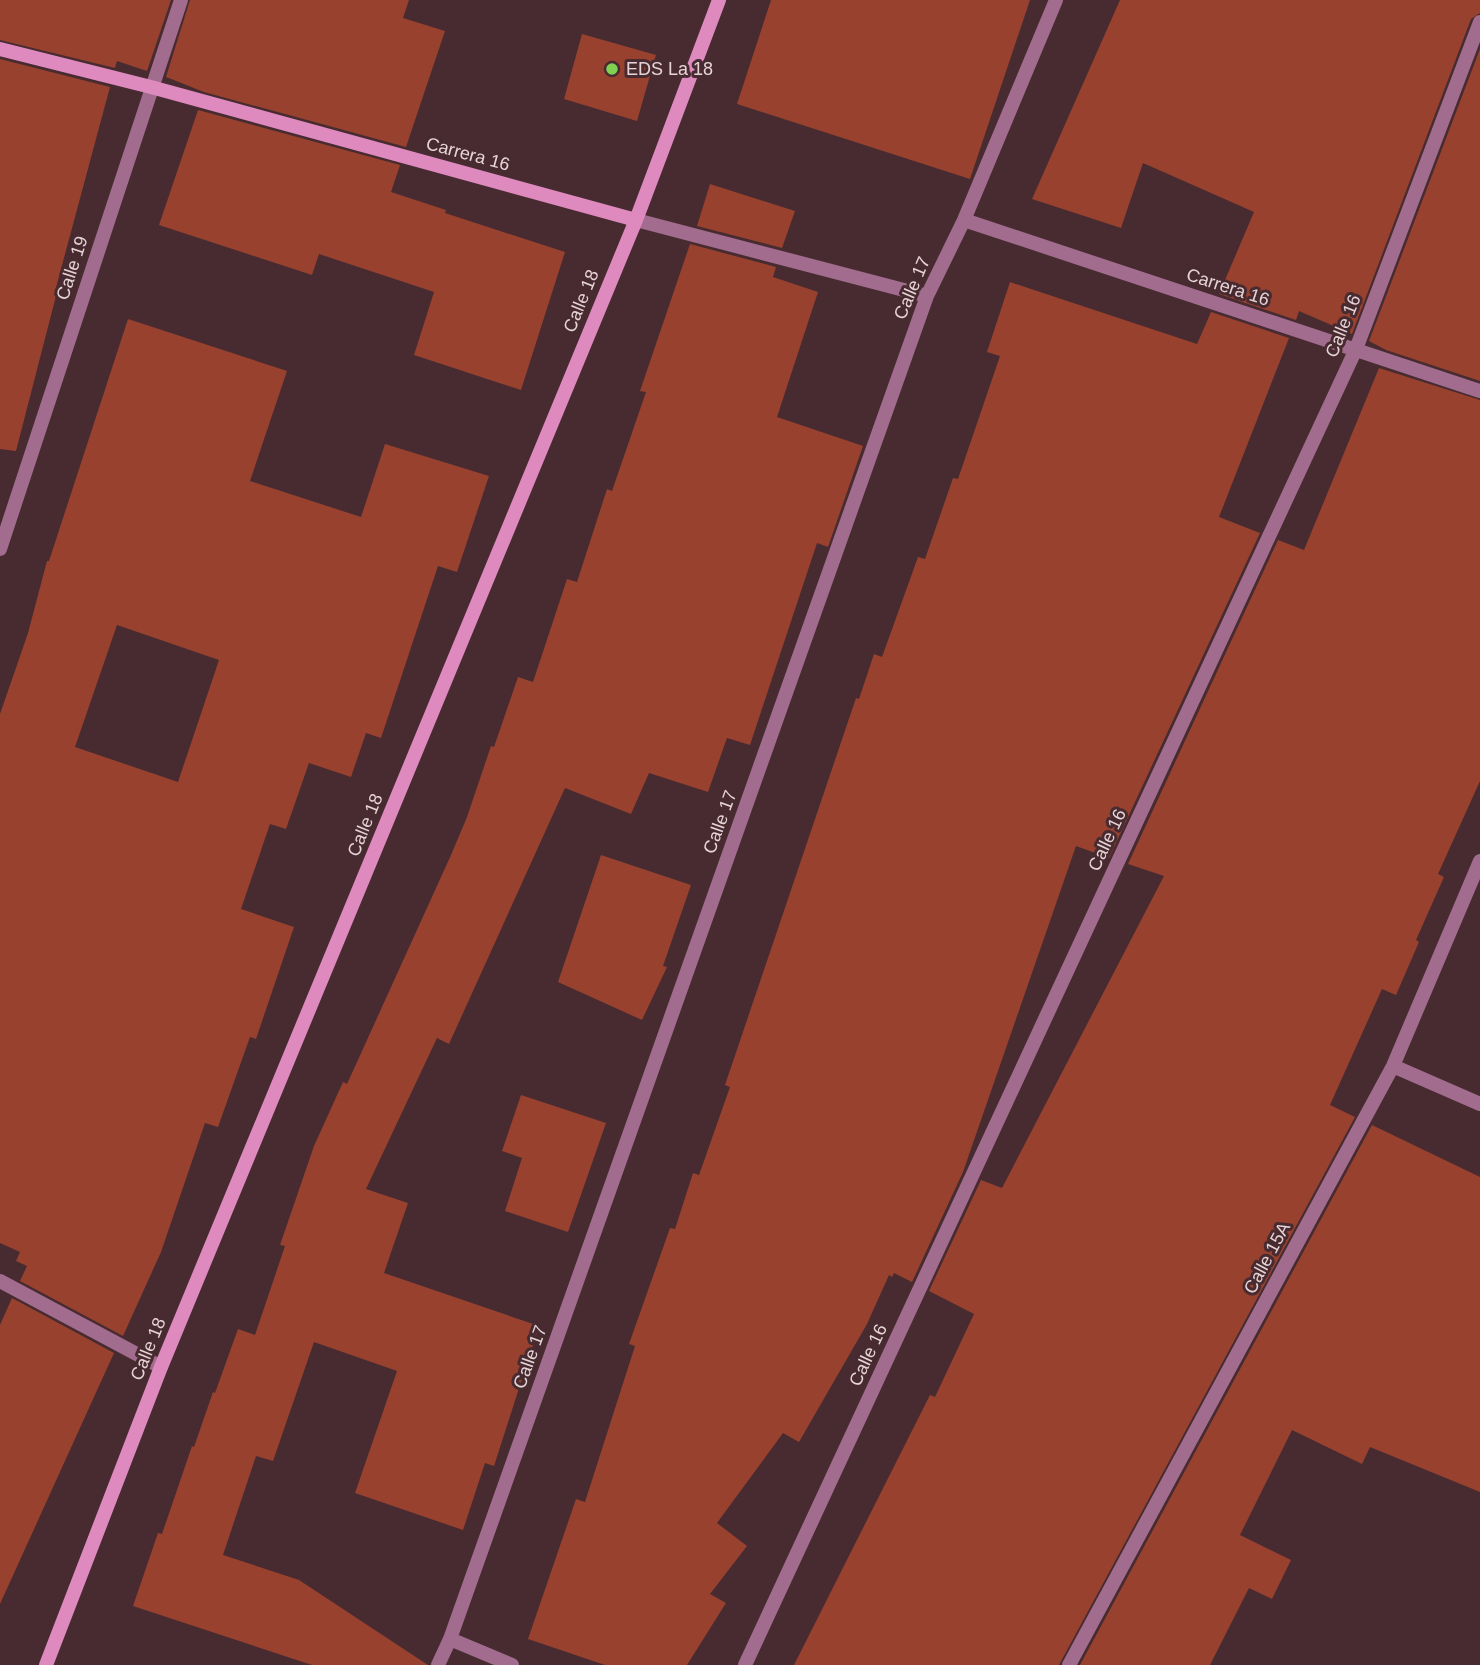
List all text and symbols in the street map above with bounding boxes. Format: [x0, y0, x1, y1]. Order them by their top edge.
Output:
place label: EDS La 18 [626, 59, 713, 79]
marker: EDS La 18 [604, 61, 620, 77]
street label: Carrera 16 [424, 133, 512, 175]
street label: Calle 19 [52, 234, 92, 302]
street label: Calle 17 [890, 254, 934, 322]
street label: Carrera 16 [1184, 264, 1272, 310]
street label: Calle 18 [559, 267, 603, 335]
street label: Calle 16 [1321, 292, 1365, 360]
street label: Calle 17 [699, 788, 741, 856]
street label: Calle 18 [343, 791, 387, 859]
street label: Calle 16 [1084, 806, 1130, 874]
street label: Calle 15A [1240, 1219, 1294, 1297]
street label: Calle 18 [126, 1315, 170, 1383]
street label: Calle 16 [845, 1321, 891, 1389]
street label: Calle 17 [509, 1323, 551, 1391]

